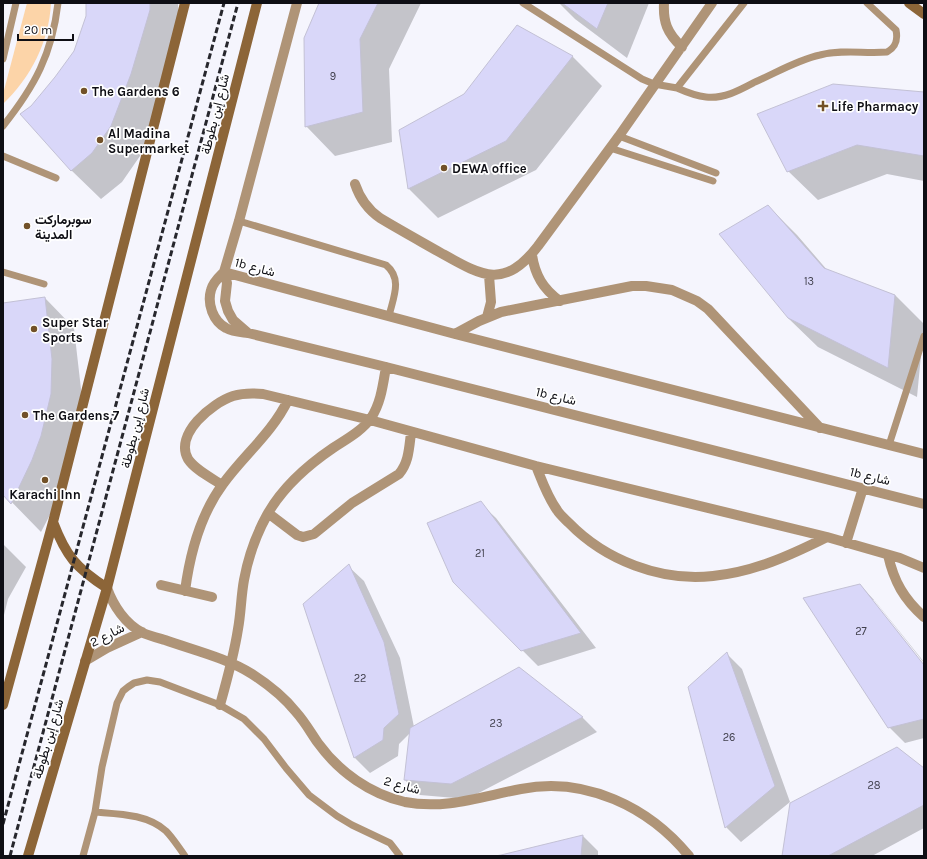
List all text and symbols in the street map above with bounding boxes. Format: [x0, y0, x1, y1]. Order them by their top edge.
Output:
scale bar [18, 16, 73, 42]
text: 20 m [24, 23, 52, 37]
house number: 9 [330, 70, 336, 83]
street label: شارع إبن بطوطة [198, 72, 234, 156]
place label: The Gardens 6 [92, 84, 180, 99]
marker: The Gardens 6 [79, 86, 89, 96]
place label: Life Pharmacy [831, 99, 919, 114]
marker: Life Pharmacy [818, 101, 828, 111]
place label: Al Madina Supermarket [108, 126, 189, 156]
marker: Al Madina Supermarket [95, 135, 105, 145]
place label: DEWA office [452, 161, 527, 176]
marker: DEWA office [439, 163, 449, 173]
place label: سوبرماركت المدينة [35, 212, 92, 242]
marker: سوبرماركت المدينة [22, 221, 32, 231]
street label: 1b شارع [233, 254, 277, 282]
house number: 13 [804, 275, 814, 288]
place label: Super Star Sports [42, 315, 109, 345]
marker: Super Star Sports [29, 324, 39, 334]
street label: 1b شارع [534, 384, 578, 410]
street label: شارع إبن بطوطة [118, 386, 154, 470]
place label: The Gardens 7 [33, 408, 120, 423]
marker: The Gardens 7 [20, 410, 30, 420]
street label: 1b شارع [848, 464, 892, 490]
marker: Karachi Inn [40, 475, 50, 485]
place label: Karachi Inn [9, 487, 81, 502]
house number: 21 [475, 547, 485, 560]
street label: شارع 2 [87, 620, 128, 652]
house number: 27 [855, 625, 867, 638]
house number: 22 [354, 672, 366, 685]
street label: شارع إبن بطوطة [29, 697, 68, 781]
house number: 23 [490, 717, 502, 730]
house number: 26 [723, 731, 735, 744]
street label: شارع 2 [382, 773, 422, 799]
house number: 28 [867, 779, 881, 792]

